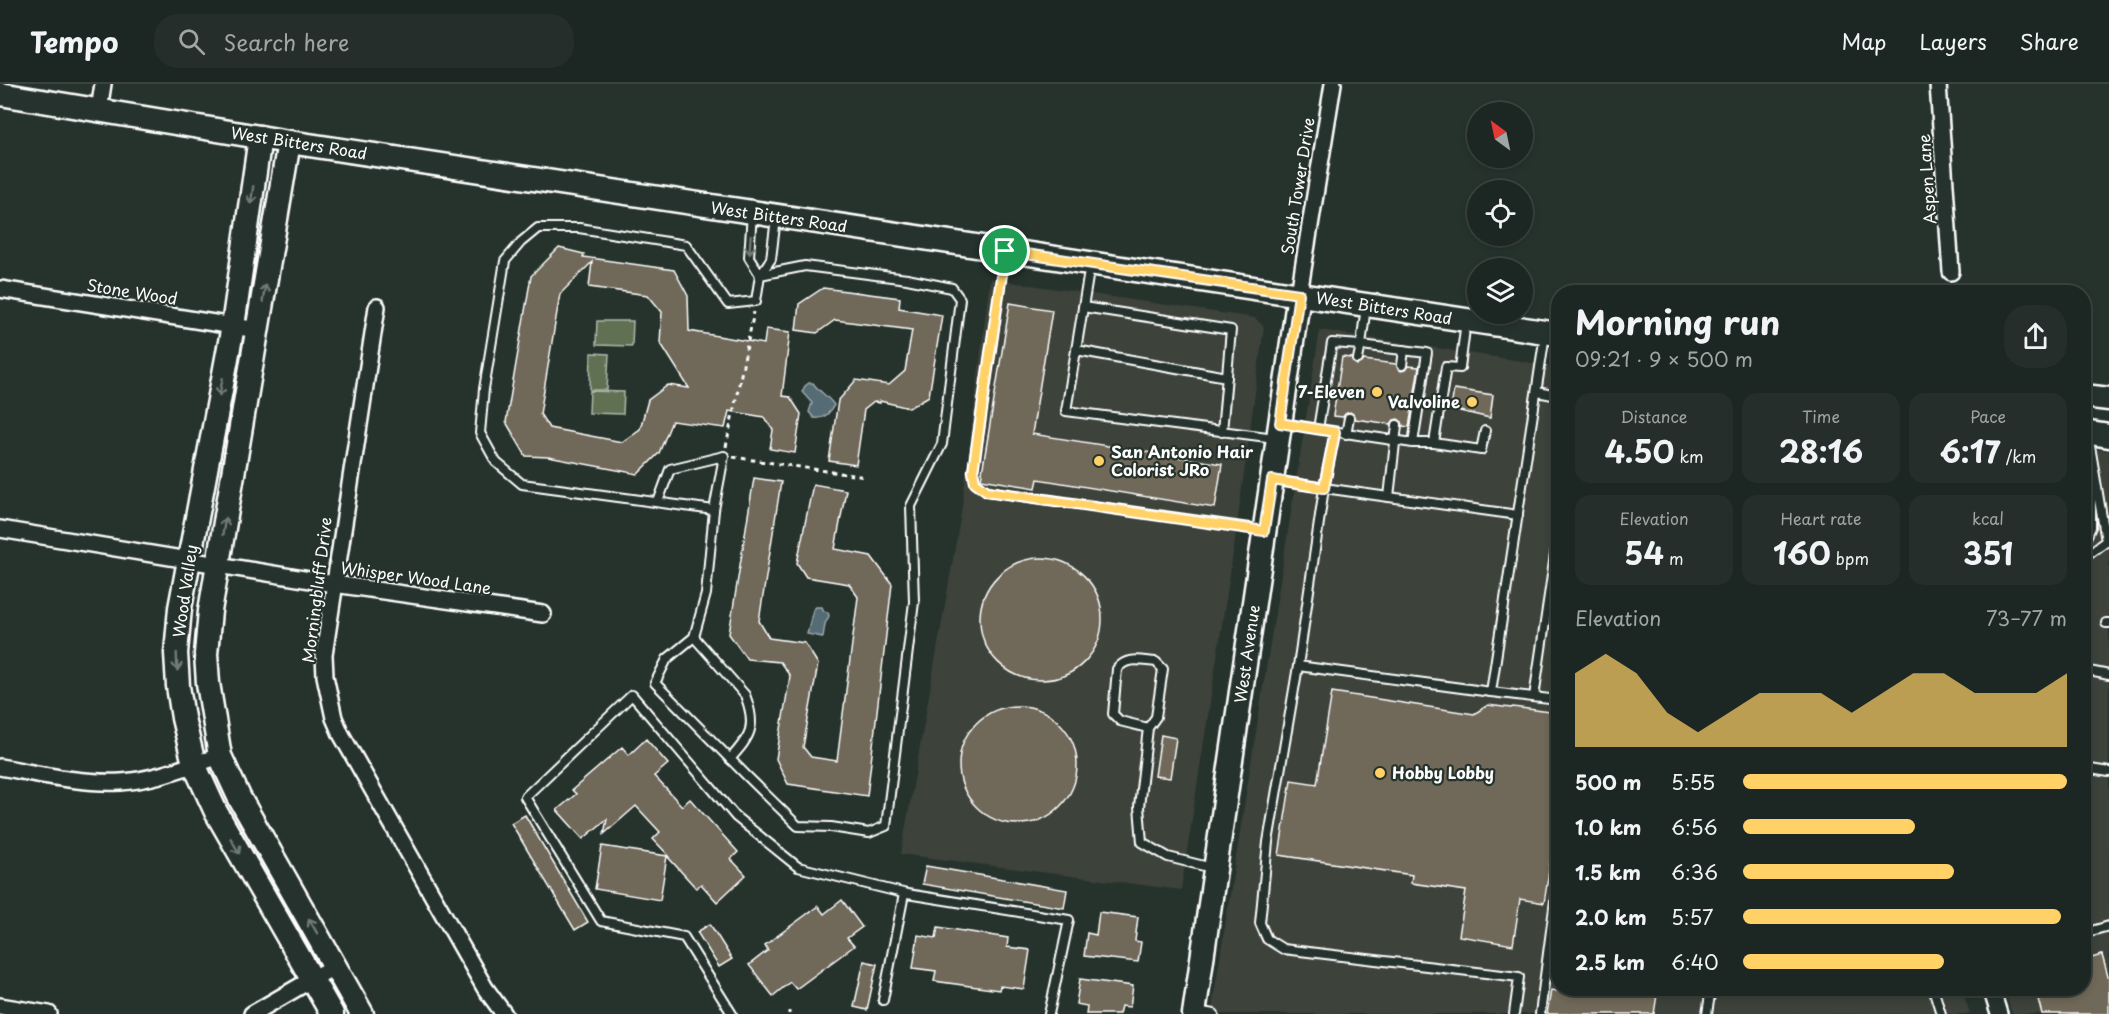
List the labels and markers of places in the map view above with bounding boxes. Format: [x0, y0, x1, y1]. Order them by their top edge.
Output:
pin [979, 225, 1030, 276]
place label: 7-Eleven [1298, 379, 1365, 403]
marker: 7-Eleven [1370, 385, 1384, 399]
place label: Valvoline [1388, 389, 1460, 413]
marker: Valvoline [1465, 395, 1479, 409]
place label: San Antonio Hair Colorist JRo [1111, 439, 1254, 481]
marker: San Antonio Hair Colorist JRo [1092, 454, 1106, 468]
place label: Hobby Lobby [1392, 760, 1494, 784]
marker: Hobby Lobby [1373, 766, 1387, 780]

